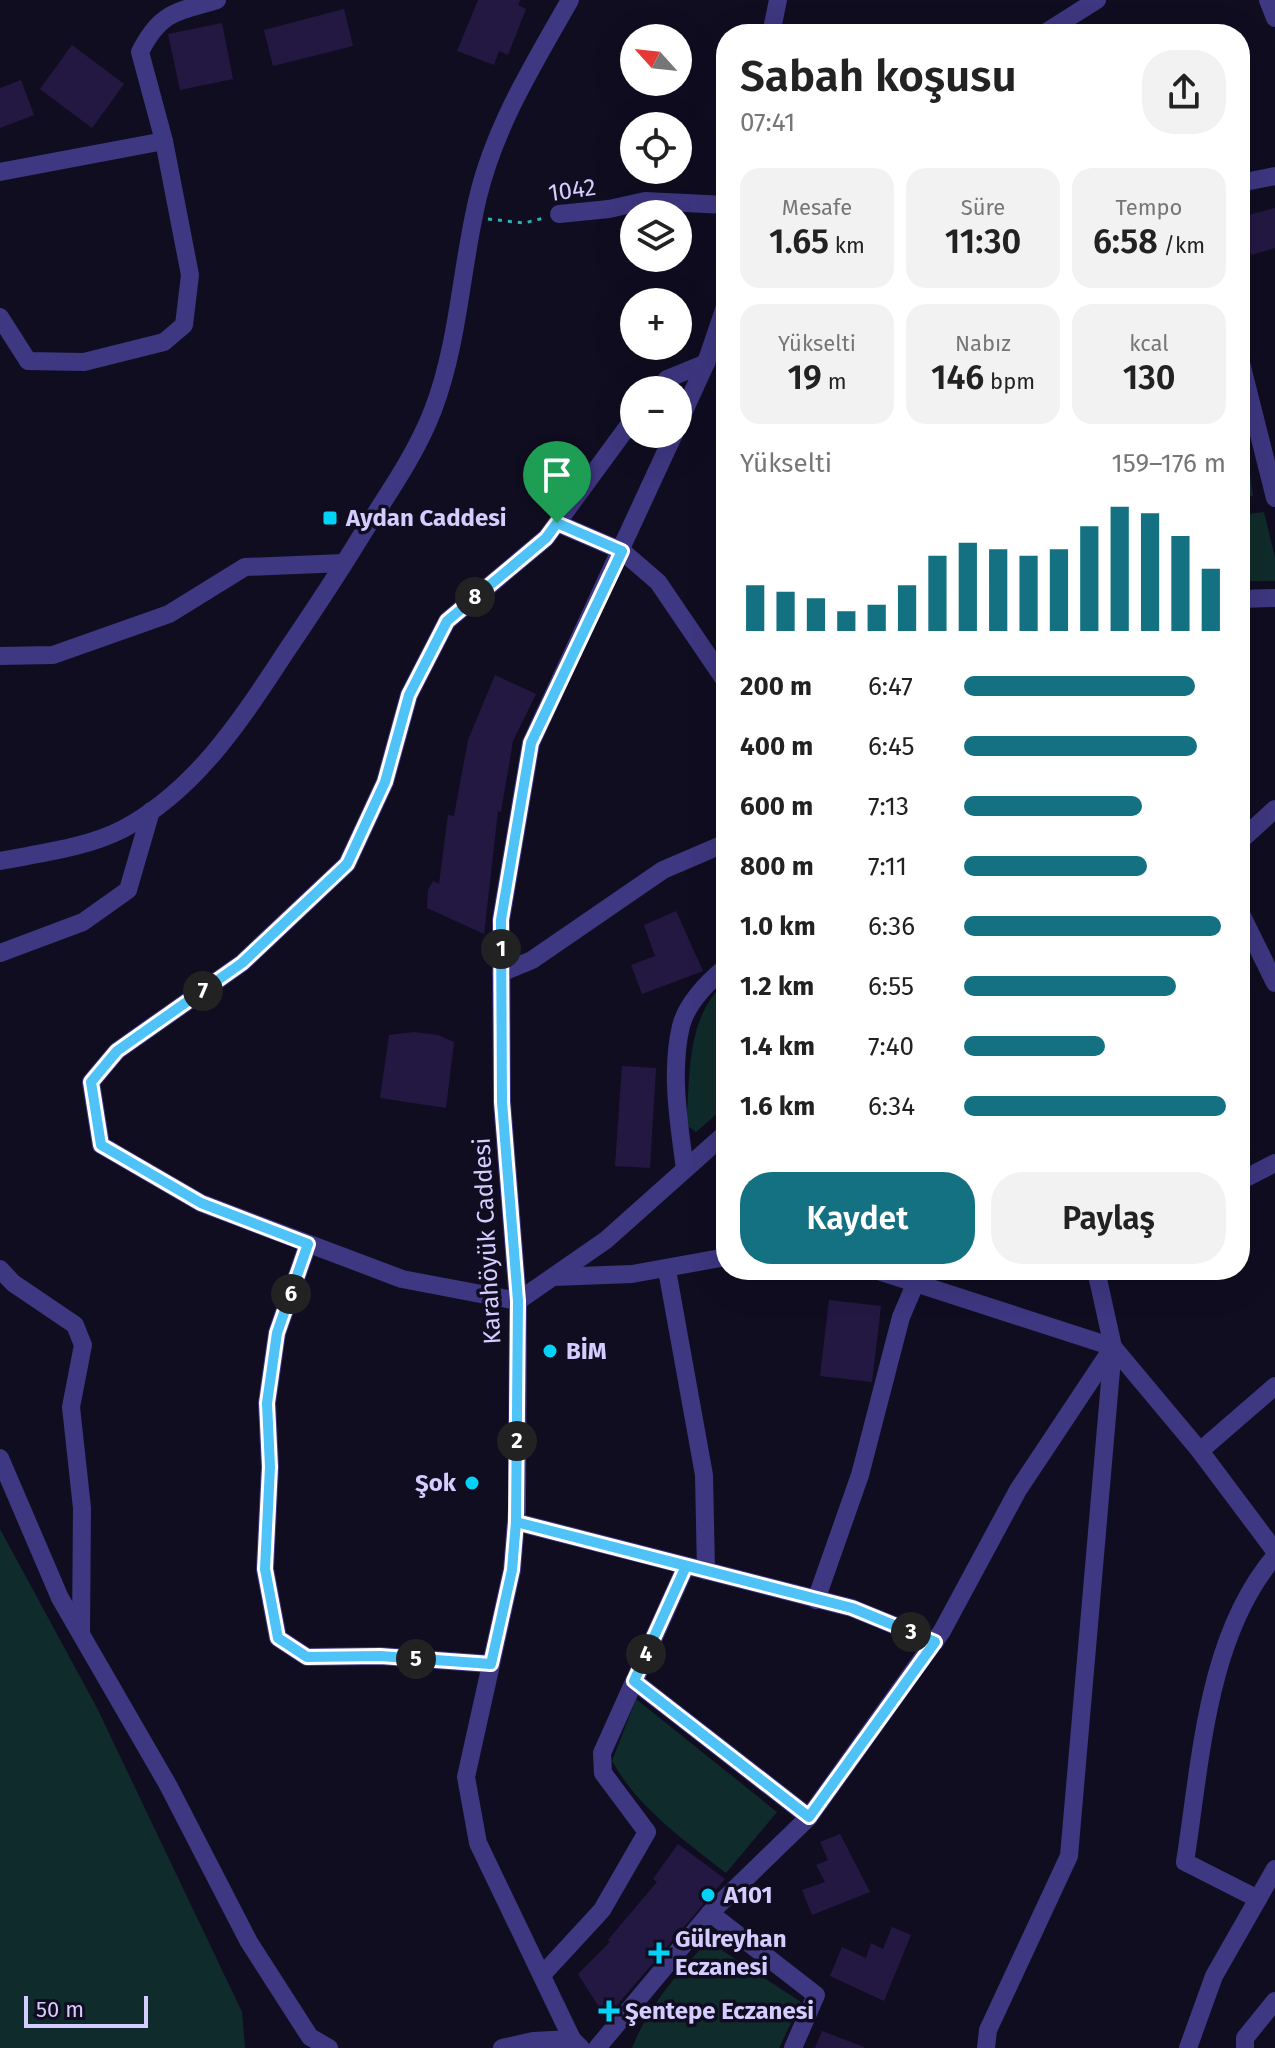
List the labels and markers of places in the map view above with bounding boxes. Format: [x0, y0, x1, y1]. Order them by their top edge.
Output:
pin [523, 441, 591, 523]
place label: Aydan Caddesi [345, 504, 507, 532]
marker: Aydan Caddesi [321, 509, 339, 527]
pin: 8 [455, 577, 495, 617]
pin: 1 [481, 929, 521, 969]
pin: 7 [183, 971, 223, 1011]
pin: 6 [271, 1274, 311, 1314]
place label: BİM [566, 1336, 607, 1365]
marker: BİM [541, 1342, 559, 1360]
pin: 2 [497, 1421, 537, 1461]
place label: Şok [415, 1469, 457, 1499]
marker: Şok [463, 1474, 481, 1492]
pin: 3 [891, 1612, 931, 1652]
pin: 4 [626, 1634, 666, 1674]
pin: 5 [396, 1639, 436, 1679]
place label: A101 [723, 1881, 773, 1909]
marker: A101 [699, 1886, 717, 1904]
place label: Gülreyhan Eczanesi [675, 1925, 787, 1981]
marker: Gülreyhan Eczanesi [650, 1944, 668, 1962]
place label: Şentepe Eczanesi [625, 1997, 814, 2027]
marker: Şentepe Eczanesi [600, 2002, 618, 2020]

